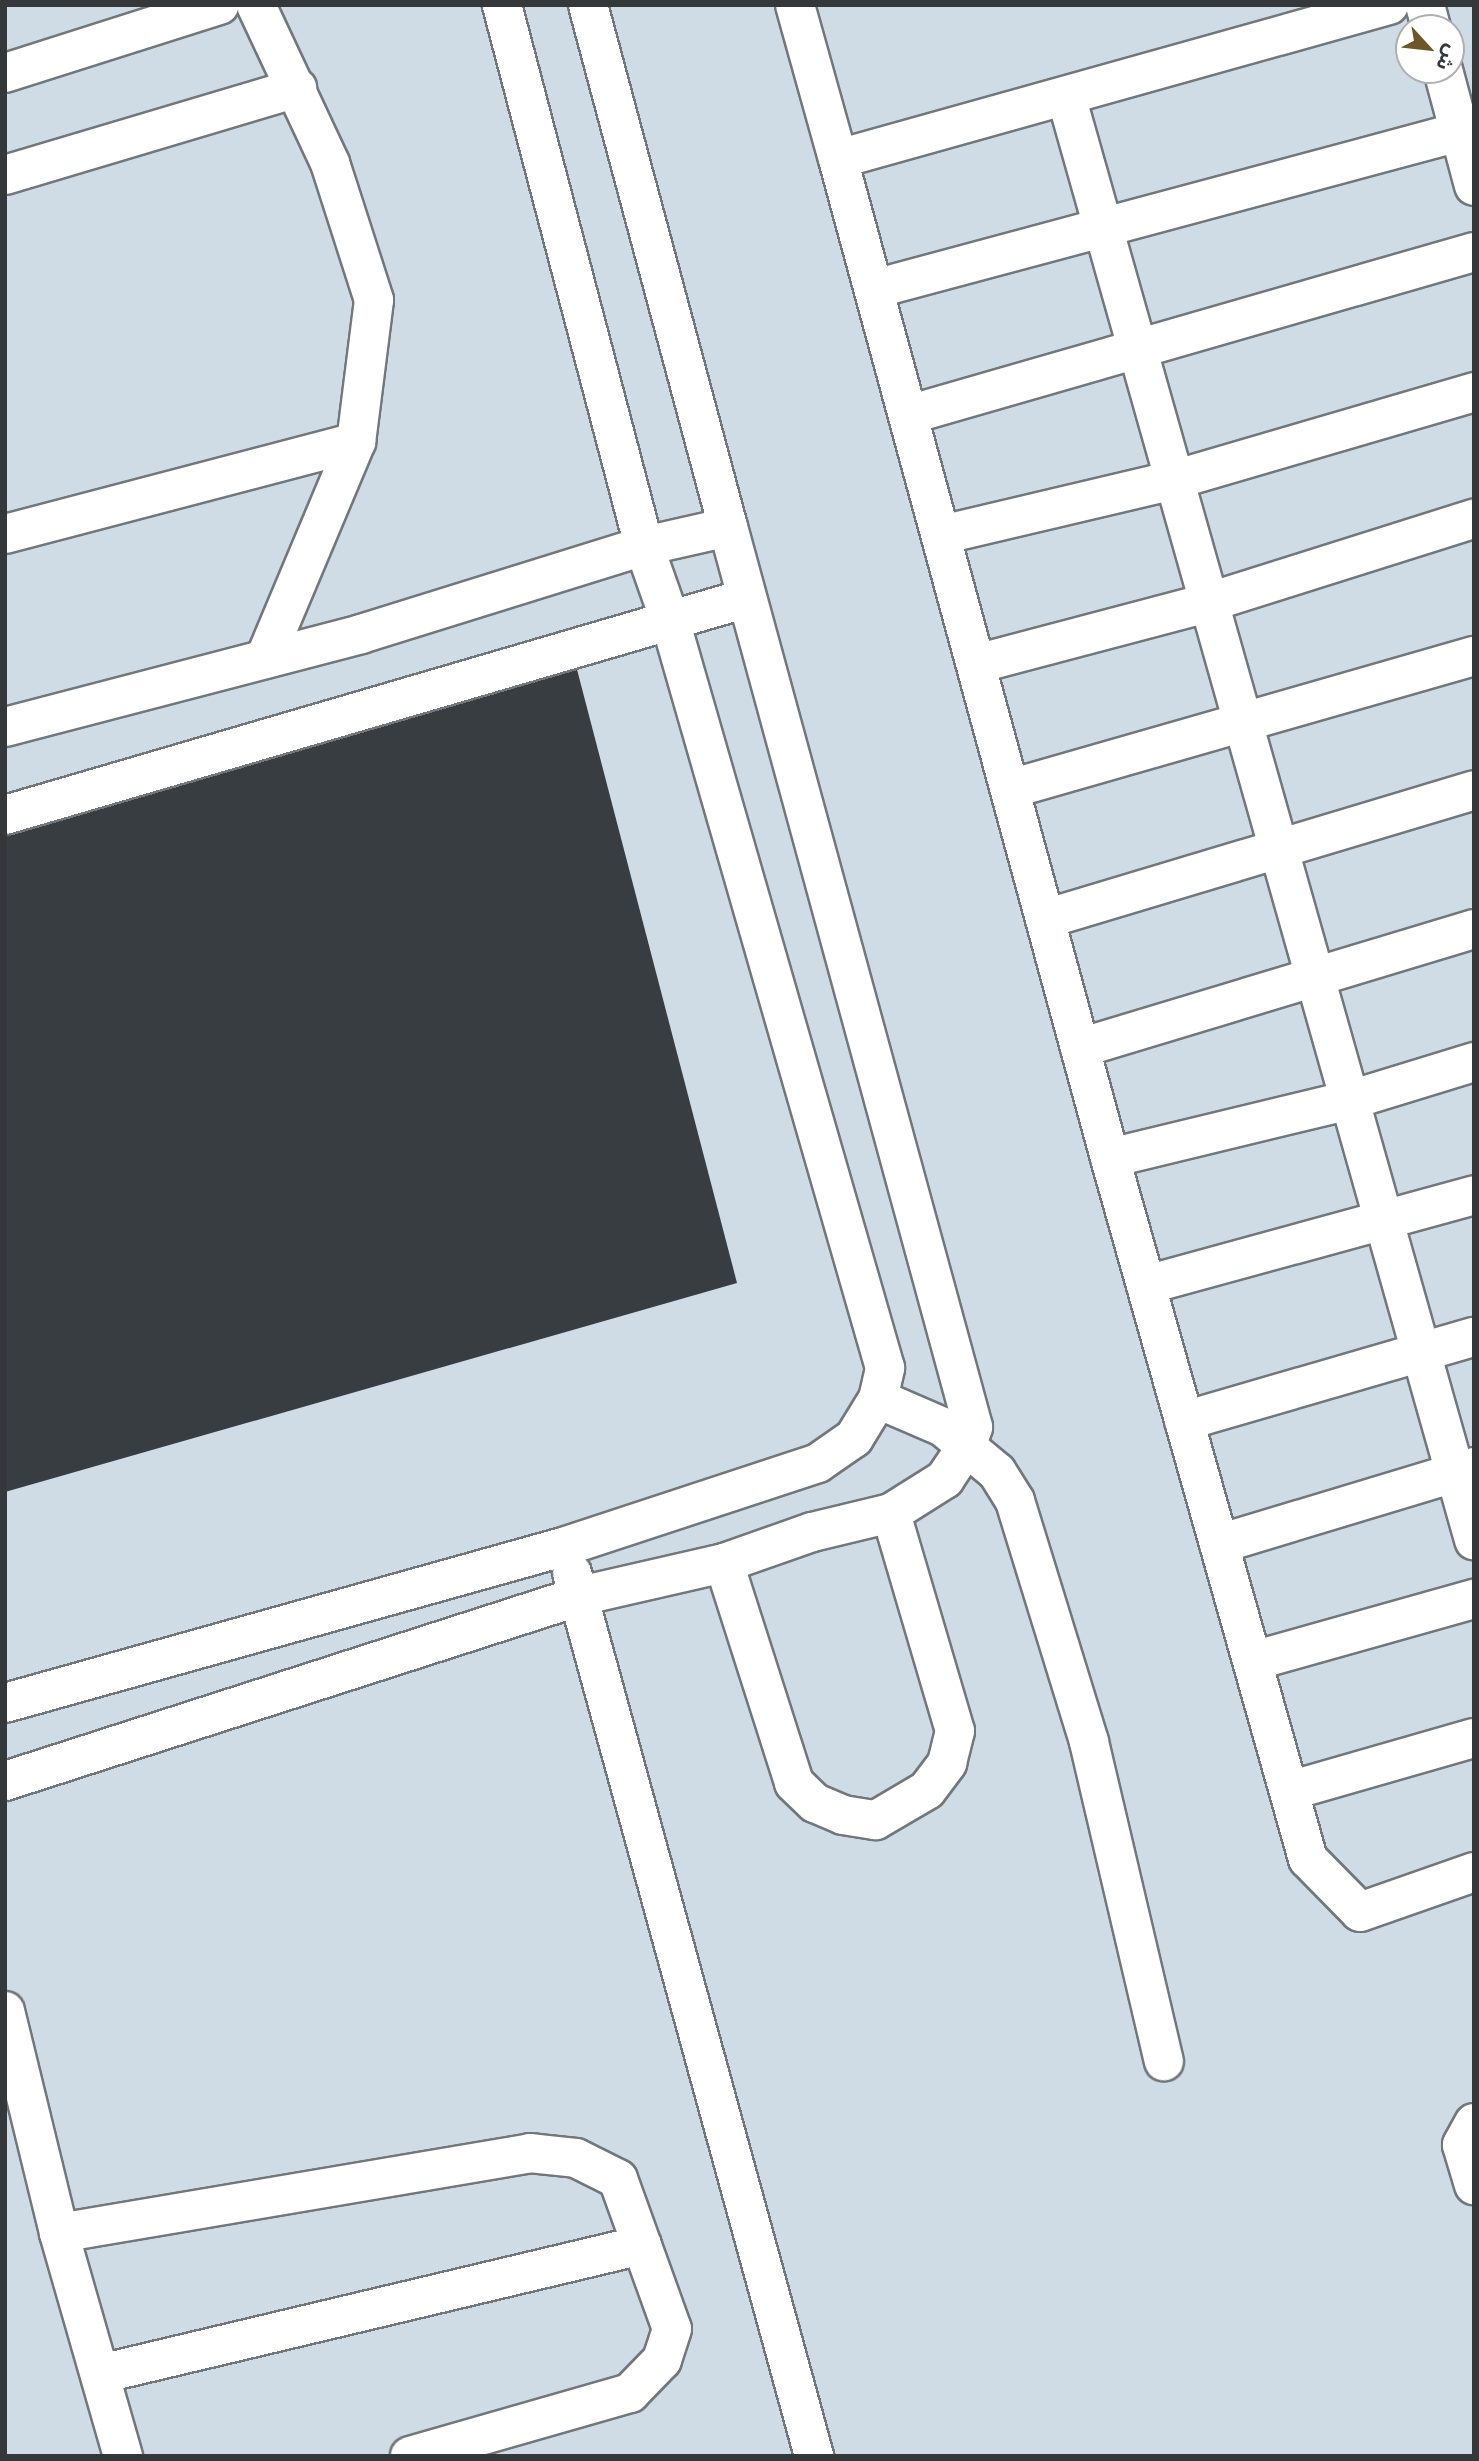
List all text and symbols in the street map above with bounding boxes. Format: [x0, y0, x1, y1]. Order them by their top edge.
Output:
north arrow [1395, 14, 1465, 84]
text: ش [1432, 41, 1463, 74]

